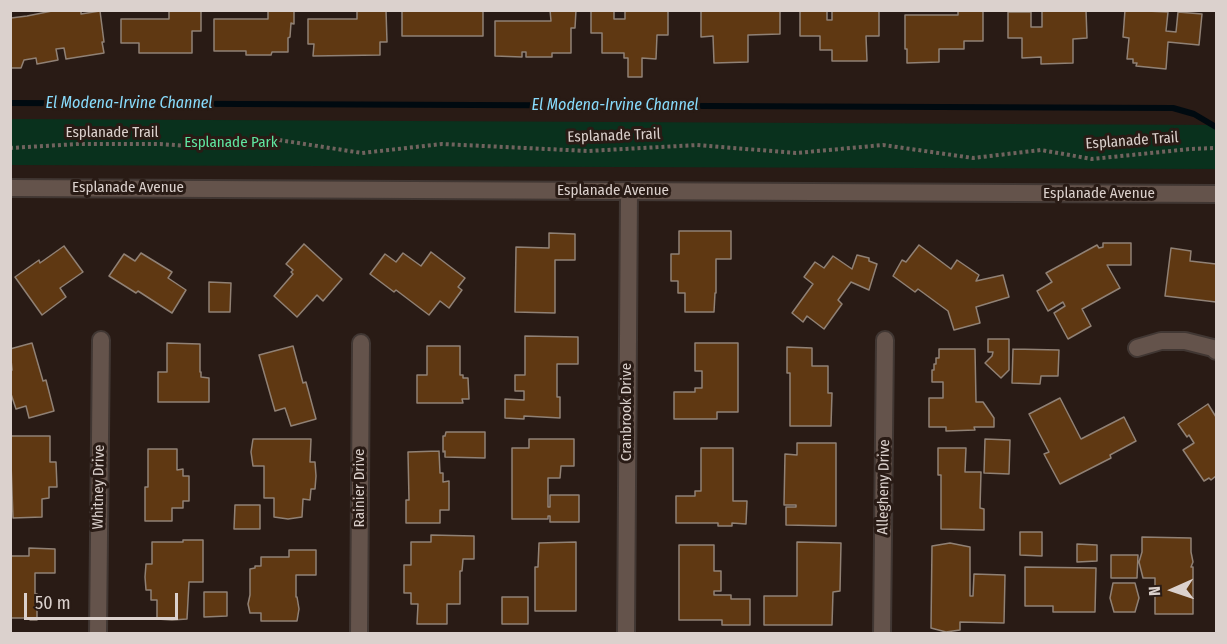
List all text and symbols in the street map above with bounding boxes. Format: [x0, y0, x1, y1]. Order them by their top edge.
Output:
water label: El Modena-Irvine Channel [45, 94, 213, 114]
water label: El Modena-Irvine Channel [531, 96, 699, 116]
street label: Esplanade Trail [65, 124, 159, 142]
street label: Esplanade Trail [567, 125, 661, 147]
street label: Esplanade Trail [1085, 129, 1179, 153]
park label: Esplanade Park [184, 134, 278, 152]
street label: Esplanade Avenue [72, 179, 184, 197]
street label: Esplanade Avenue [557, 182, 669, 200]
street label: Esplanade Avenue [1043, 185, 1155, 203]
street label: Cranbrook Drive [618, 363, 636, 461]
street label: Allegheny Drive [874, 439, 894, 535]
street label: Whitney Drive [89, 444, 109, 530]
street label: Rainier Drive [351, 449, 369, 527]
north arrow [1143, 560, 1203, 620]
scale bar [27, 581, 182, 619]
text: N [1145, 586, 1164, 596]
text: 50 m [35, 592, 71, 614]

